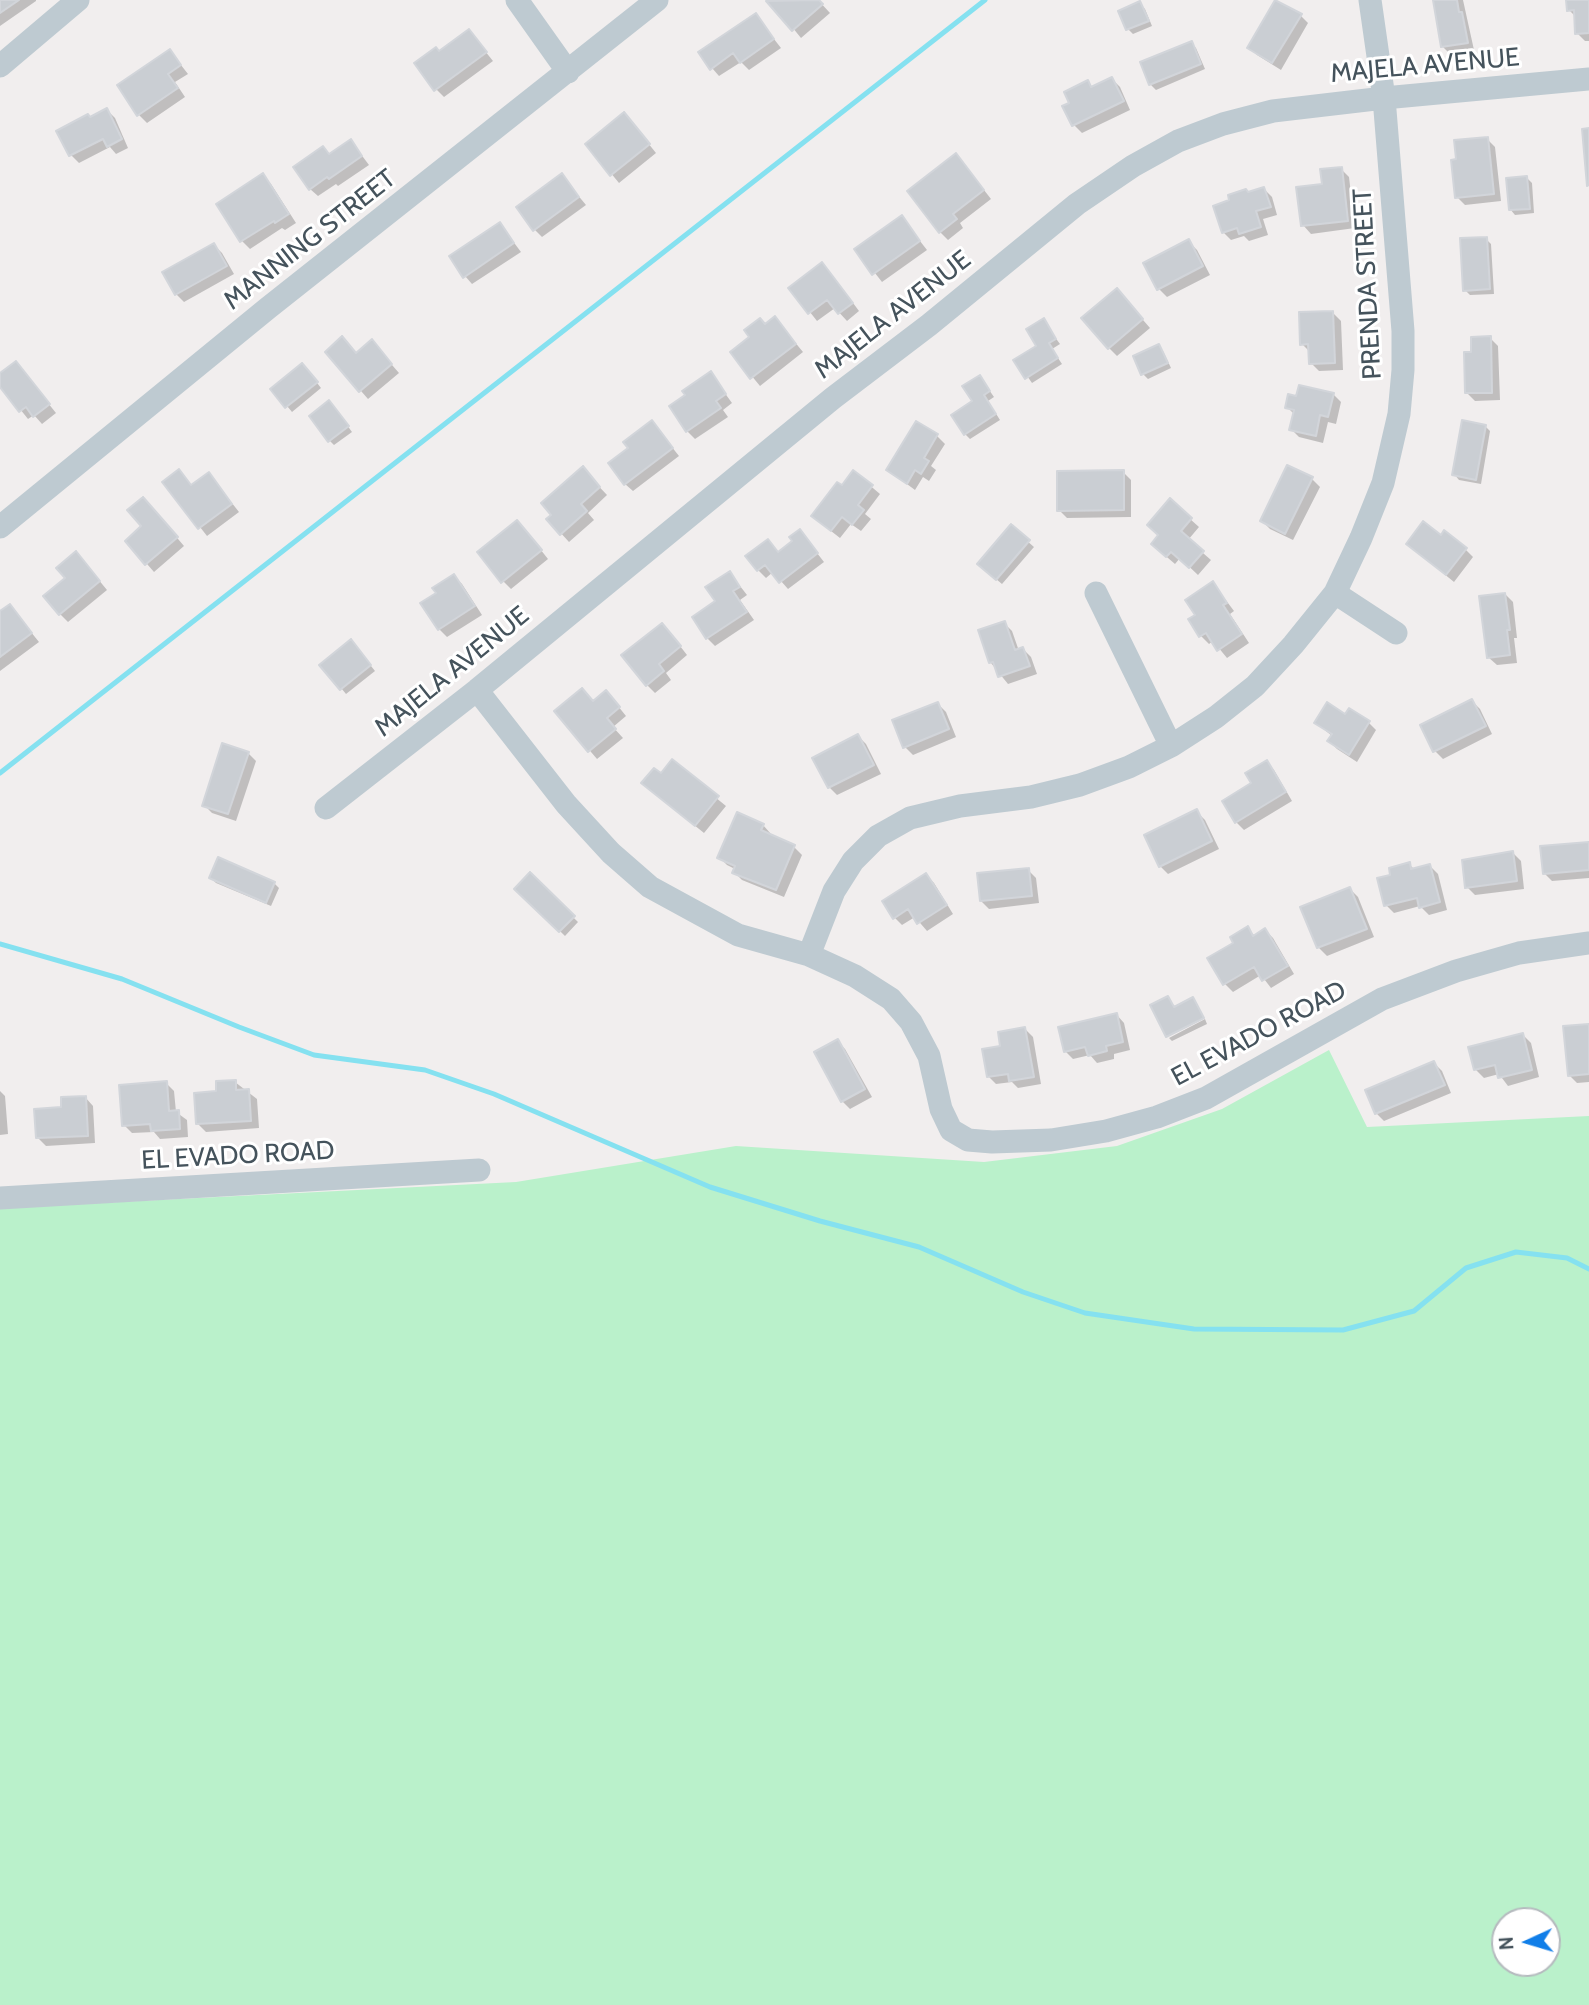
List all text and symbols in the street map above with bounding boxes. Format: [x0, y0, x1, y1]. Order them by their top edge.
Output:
street label: MAJELA AVENUE [1329, 42, 1521, 90]
street label: MANNING STREET [218, 163, 402, 317]
street label: PRENDA STREET [1347, 188, 1389, 380]
street label: MAJELA AVENUE [809, 244, 977, 386]
street label: MAJELA AVENUE [369, 600, 535, 744]
street label: EL EVADO ROAD [1166, 975, 1352, 1093]
street label: EL EVADO ROAD [141, 1135, 335, 1177]
north arrow [1491, 1907, 1561, 1977]
text: N [1495, 1936, 1518, 1951]

